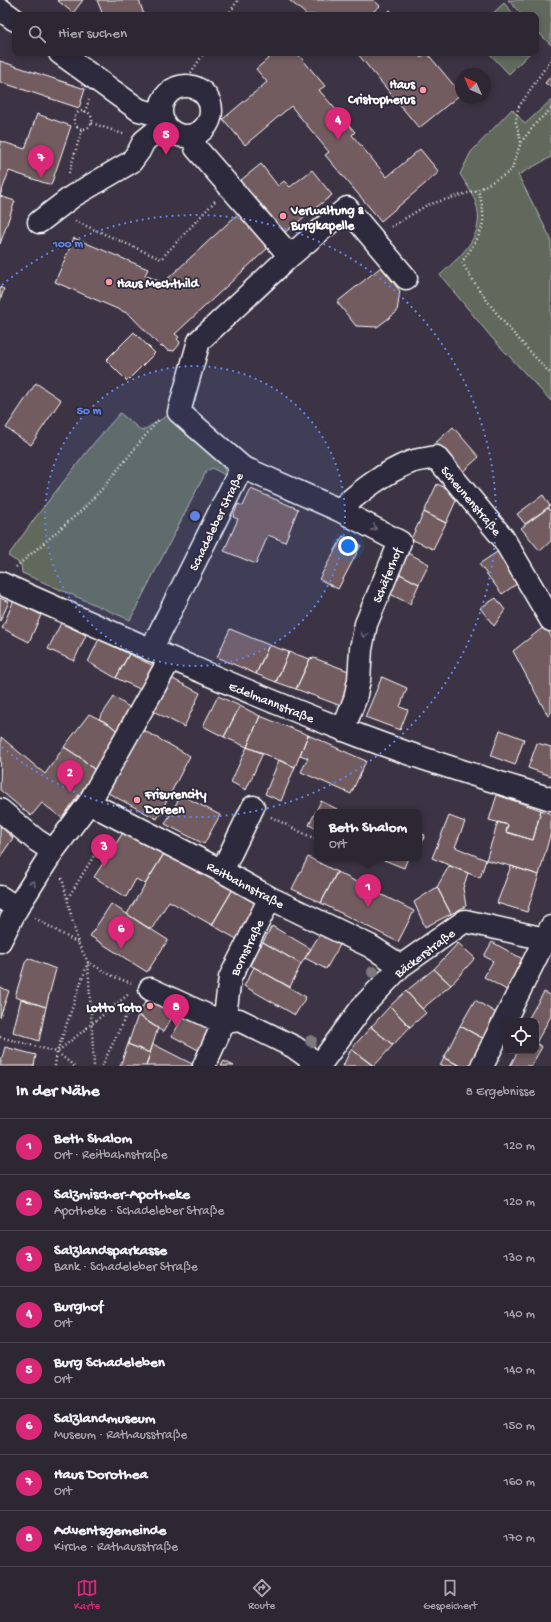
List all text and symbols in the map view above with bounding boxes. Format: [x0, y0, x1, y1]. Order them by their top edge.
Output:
search box [12, 12, 539, 56]
icon: search [26, 23, 48, 45]
text: Hier suchen [58, 25, 127, 43]
north arrow [455, 68, 491, 104]
place label: Haus Cristopherus [347, 78, 416, 109]
marker: Haus Cristopherus [418, 85, 428, 95]
pin: 4 [325, 107, 351, 140]
pin: 5 [153, 122, 179, 155]
pin: 7 [28, 145, 54, 178]
place label: Verwaltung & Burgkapelle [290, 204, 365, 235]
marker: Verwaltung & Burgkapelle [278, 211, 288, 221]
text: 100 m [52, 238, 83, 252]
marker: Haus Mechthild [104, 277, 114, 287]
place label: Haus Mechthild [117, 277, 200, 292]
text: 50 m [77, 405, 102, 419]
street label: Scheunenstraße [437, 464, 504, 540]
street label: Schadeleber Straße [187, 470, 248, 574]
centre of rings [188, 509, 202, 523]
one-way arrow [369, 523, 377, 531]
your location [338, 536, 358, 556]
street label: Schäferhof [371, 545, 406, 605]
one-way arrow [360, 632, 369, 638]
street label: Edelmannstraße [226, 679, 316, 727]
pin: 2 [57, 760, 83, 793]
place label: Frisurencity Doreen [144, 788, 207, 818]
marker: Frisurencity Doreen [132, 795, 142, 805]
popup [314, 809, 422, 861]
text: Beth Shalom [329, 819, 407, 837]
pin: 3 [91, 834, 117, 867]
text: Ort [329, 837, 347, 852]
street label: Reitbahnstraße [204, 860, 286, 913]
pin: 1 [355, 874, 381, 907]
one-way arrow [28, 880, 36, 887]
pin: 6 [108, 916, 134, 949]
street label: Bornstraße [228, 917, 268, 980]
street label: Bäckerstraße [391, 926, 459, 982]
pin: 8 [163, 994, 189, 1027]
place label: Lotto Toto [86, 1001, 142, 1016]
marker: Lotto Toto [145, 1001, 155, 1011]
map controls [503, 1018, 539, 1054]
button: locate [503, 1018, 539, 1054]
text: In der Nähe [16, 1082, 99, 1102]
text: 8 Ergebnisse [466, 1085, 535, 1100]
text: Beth Shalom [54, 1130, 132, 1148]
text: 1 [26, 1139, 32, 1154]
text: 120 m [504, 1139, 535, 1154]
text: Ort · Reitbahnstraße [54, 1148, 167, 1163]
text: Salzmischer-Apotheke [54, 1186, 190, 1204]
text: 2 [26, 1195, 32, 1210]
text: 120 m [504, 1195, 535, 1210]
text: Apotheke · Schadeleber Straße [54, 1204, 224, 1219]
text: Salzlandsparkasse [54, 1242, 167, 1260]
text: 3 [26, 1251, 32, 1266]
text: 130 m [503, 1251, 535, 1266]
text: Bank · Schadeleber Straße [54, 1260, 198, 1275]
text: Burghof [54, 1298, 103, 1316]
text: 4 [26, 1307, 32, 1322]
text: 140 m [504, 1307, 535, 1322]
text: Ort [54, 1316, 72, 1331]
text: Burg Schadeleben [54, 1354, 165, 1372]
text: 5 [26, 1363, 32, 1378]
text: 140 m [504, 1363, 535, 1378]
text: Ort [54, 1372, 72, 1387]
text: Salzlandmuseum [54, 1410, 155, 1428]
text: 6 [26, 1419, 32, 1434]
text: 150 m [503, 1419, 535, 1434]
text: Museum · Rathausstraße [54, 1428, 187, 1443]
text: Haus Dorothea [54, 1466, 148, 1484]
text: 7 [26, 1475, 32, 1490]
text: 160 m [503, 1475, 535, 1490]
text: Ort [54, 1484, 72, 1499]
text: Adventsgemeinde [54, 1522, 166, 1540]
text: 8 [25, 1531, 33, 1546]
text: 170 m [503, 1531, 535, 1546]
text: Kirche · Rathausstraße [54, 1540, 178, 1555]
tab: Karte [74, 1577, 100, 1613]
tab: Route [248, 1577, 275, 1613]
tab: Gespeichert [423, 1577, 477, 1613]

